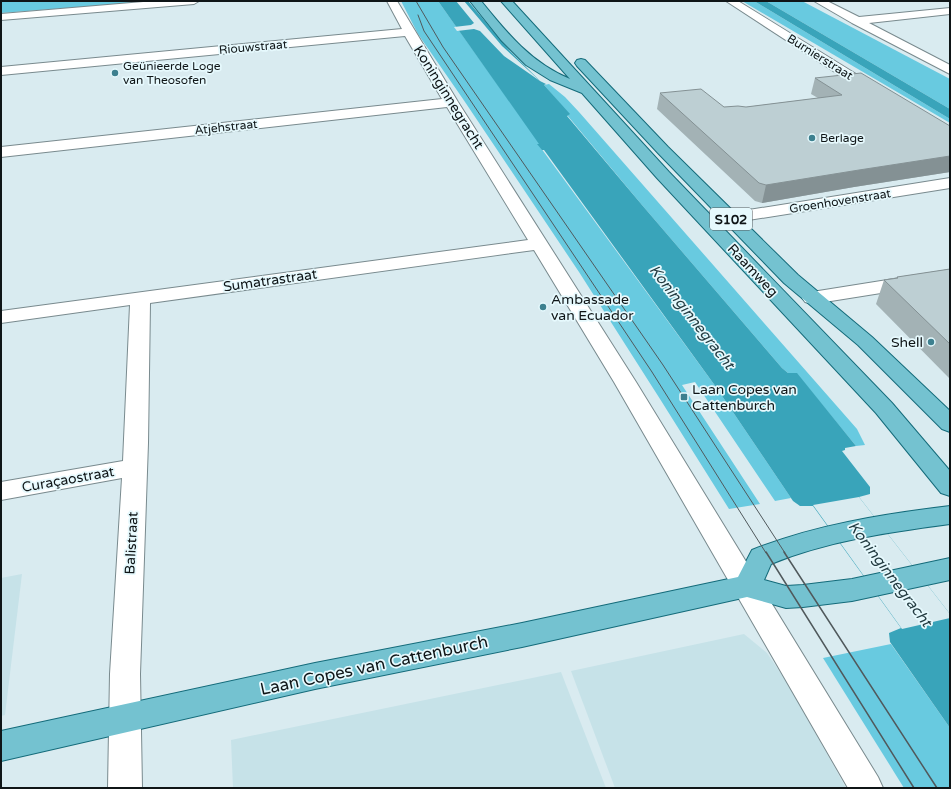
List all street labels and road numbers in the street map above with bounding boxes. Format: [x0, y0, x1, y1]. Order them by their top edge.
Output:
street label: Burnierstraat [785, 31, 856, 83]
street label: Riouwstraat [218, 37, 288, 57]
street label: Koninginnegracht [410, 42, 488, 153]
street label: Atjehstraat [194, 117, 259, 137]
street label: Groenhovenstraat [788, 186, 892, 216]
road number: S102 [710, 208, 752, 230]
street label: Raamweg [724, 240, 781, 300]
street label: Sumatrastraat [222, 265, 319, 295]
street label: Curaçaostraat [21, 463, 116, 496]
street label: Balistraat [121, 511, 142, 575]
street label: Laan Copes van Cattenburch [258, 631, 490, 700]

